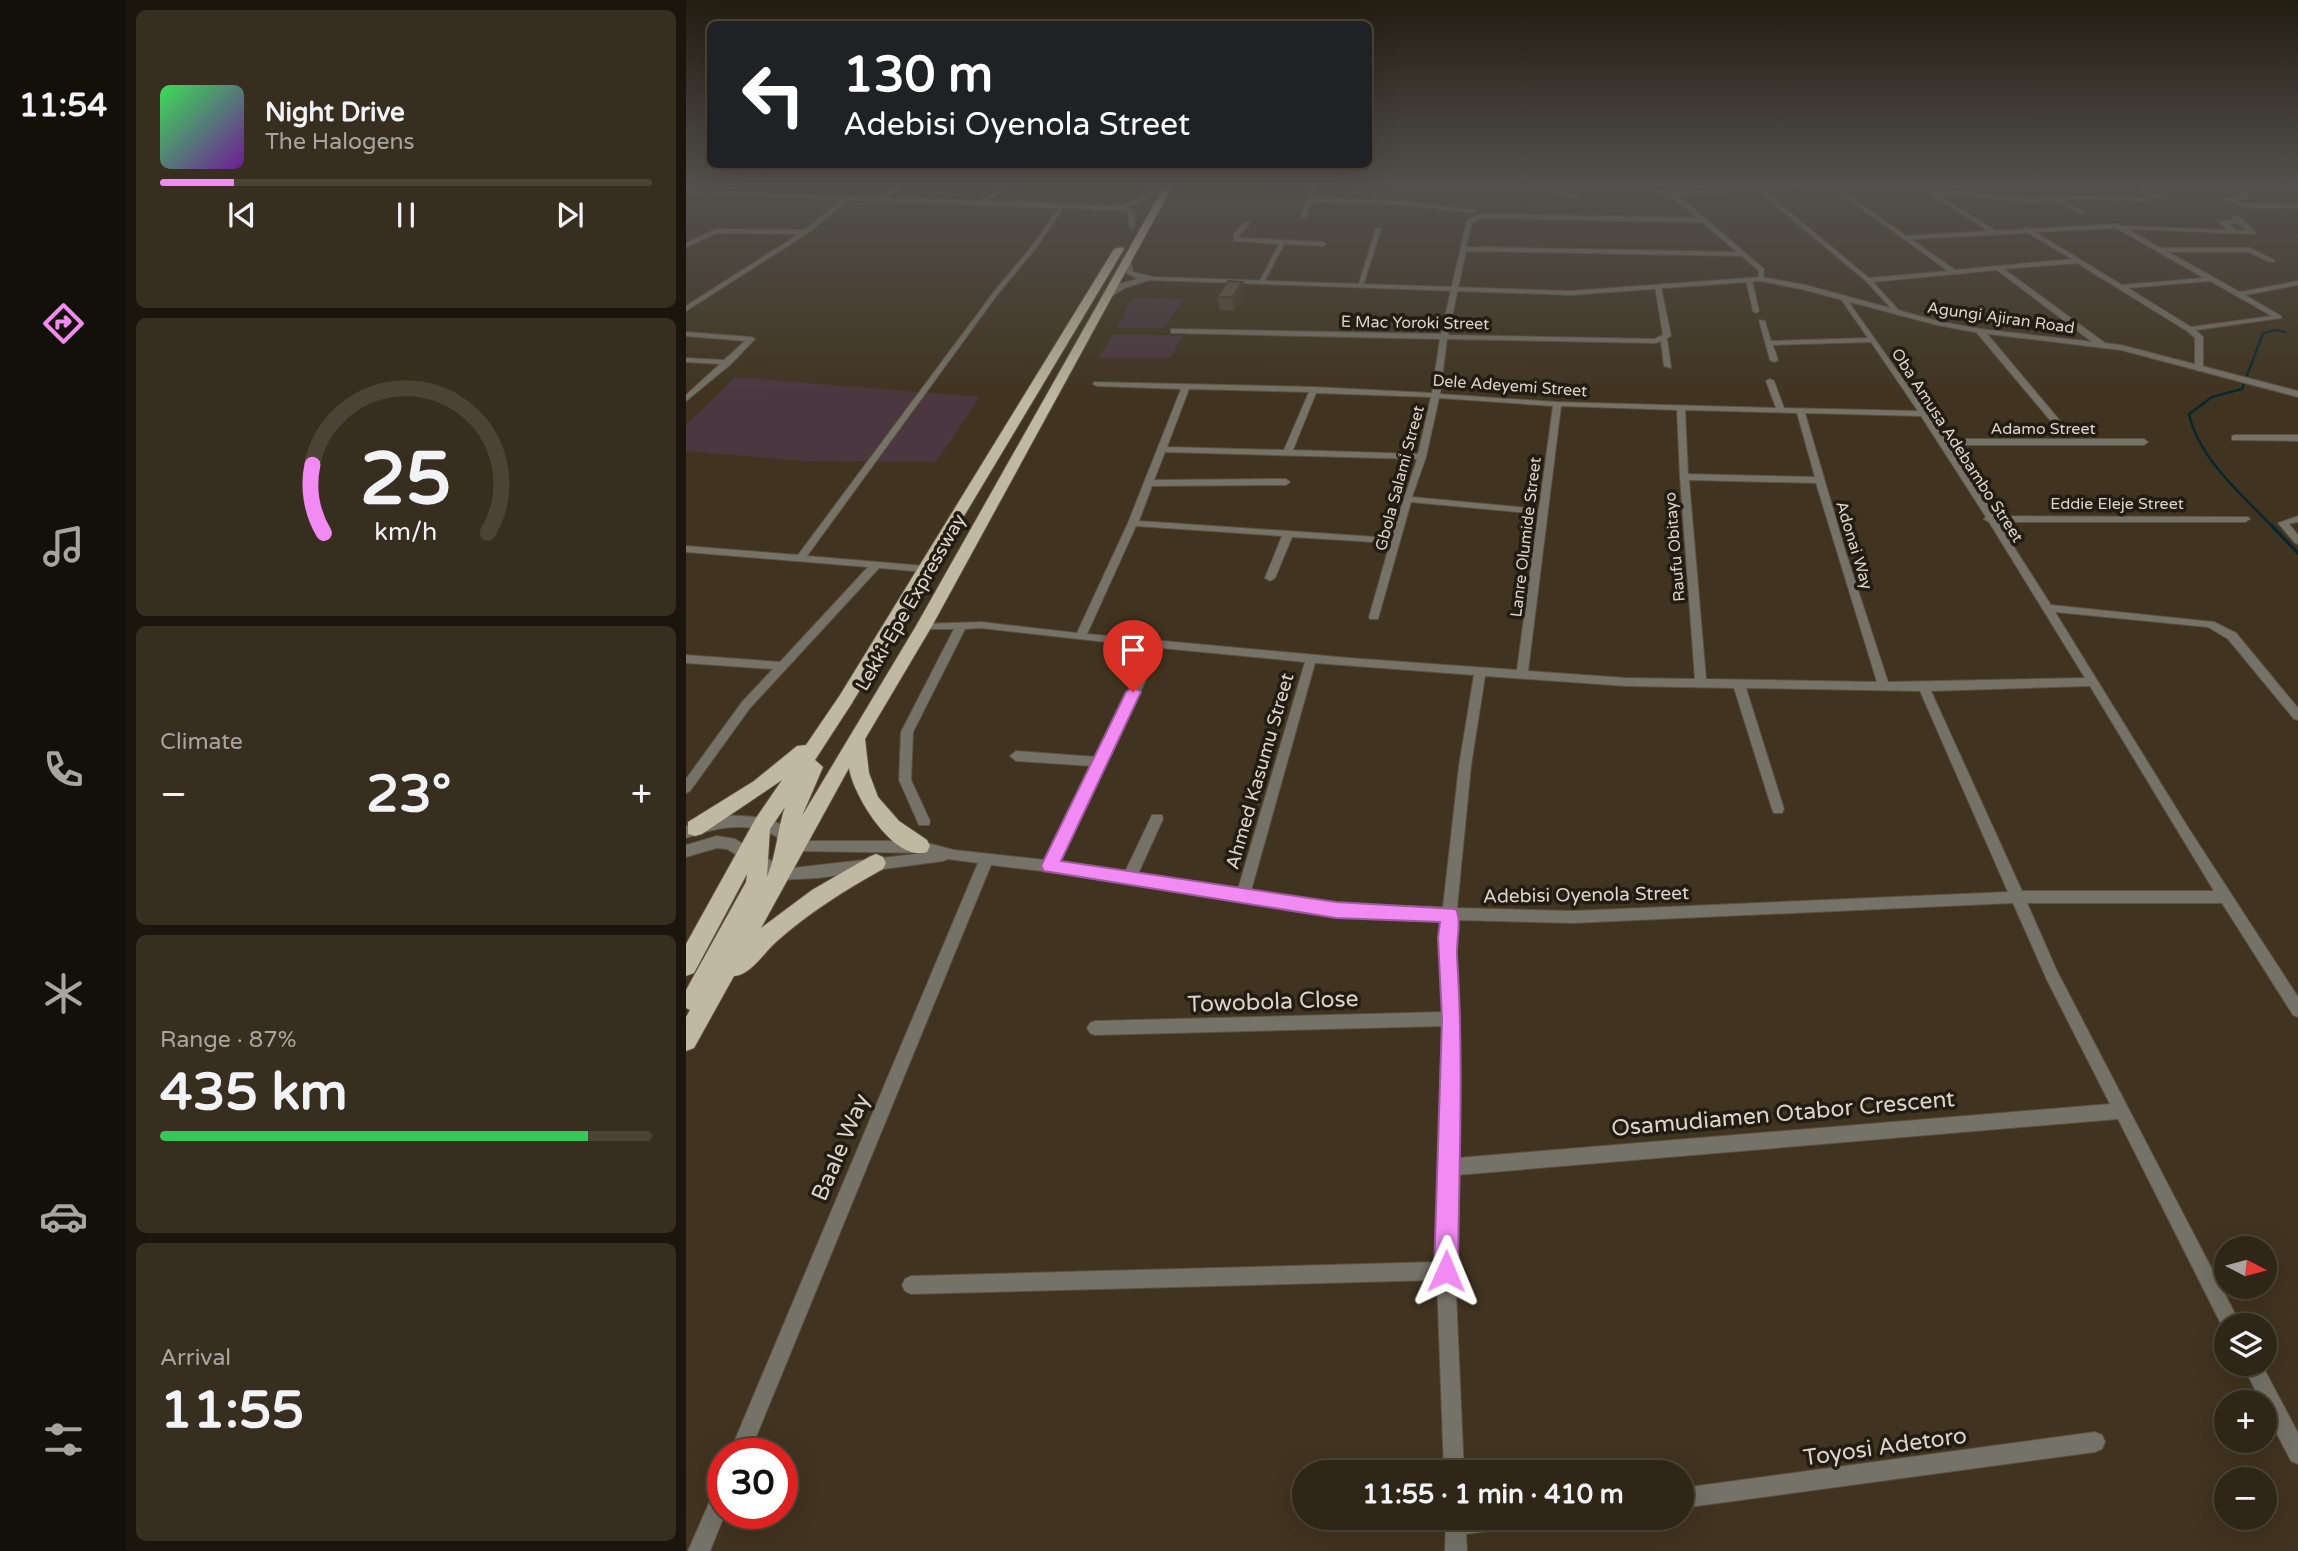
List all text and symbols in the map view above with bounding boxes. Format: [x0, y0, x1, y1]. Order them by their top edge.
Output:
text: 130 m [843, 46, 993, 105]
icon: left [728, 49, 819, 140]
text: 11:54 [19, 87, 107, 125]
text: Night Drive [265, 97, 405, 128]
text: Adebisi Oyenola Street [843, 106, 1190, 144]
text: The Halogens [265, 128, 414, 156]
icon: previous [223, 196, 261, 234]
icon: pause [387, 196, 425, 234]
icon: next [551, 196, 589, 234]
street label: Agungi Ajiran Road [1926, 298, 2076, 338]
icon: directions [39, 299, 88, 348]
street label: E Mac Yoroki Street [1341, 312, 1489, 334]
street label: Oba Amusa Adebambo Street [1887, 345, 2028, 546]
street label: Dele Adeyemi Street [1432, 371, 1588, 401]
street label: Gbola Salami Street [1371, 403, 1429, 553]
street label: Adamo Street [1990, 419, 2096, 439]
text: 25 [360, 437, 452, 525]
street label: Lanre Olumide Street [1506, 456, 1546, 618]
street label: Raufu Obitayo [1660, 491, 1690, 603]
street label: Eddie Eleje Street [2050, 494, 2184, 514]
street label: Adonai Way [1831, 499, 1877, 592]
street label: Lekki-Epe Expressway [851, 510, 971, 695]
text: km/h [375, 517, 437, 547]
icon: music [39, 522, 88, 571]
pin [1103, 620, 1163, 692]
icon: arrive [1114, 631, 1152, 669]
street label: Ahmed Kasumu Street [1221, 671, 1299, 872]
text: Climate [160, 728, 243, 756]
icon: phone [39, 745, 88, 794]
text: 23° [366, 763, 451, 826]
text: − [160, 772, 187, 818]
text: + [631, 772, 652, 818]
street label: Adebisi Oyenola Street [1483, 882, 1689, 908]
icon: climate [39, 969, 88, 1018]
street label: Towobola Close [1187, 985, 1359, 1019]
text: Range · 87% [160, 1026, 296, 1054]
text: 435 km [160, 1061, 348, 1124]
street label: Osamudiamen Otabor Crescent [1610, 1085, 1956, 1143]
street label: Baale Way [806, 1089, 876, 1205]
icon: car [39, 1192, 88, 1241]
position arrow [1409, 1234, 1483, 1308]
north arrow [2214, 1236, 2277, 1298]
map controls [2214, 1236, 2277, 1530]
button: layers [2214, 1313, 2277, 1376]
text: Arrival [160, 1344, 231, 1372]
text: 11:55 [160, 1379, 304, 1442]
button: + [2214, 1390, 2277, 1453]
icon: filters [39, 1415, 88, 1464]
street label: Toyosi Adetoro [1802, 1422, 1969, 1472]
speed limit sign: 30 [707, 1438, 798, 1529]
button: − [2214, 1467, 2277, 1530]
text: 11:55 · 1 min · 410 m [1362, 1479, 1624, 1510]

